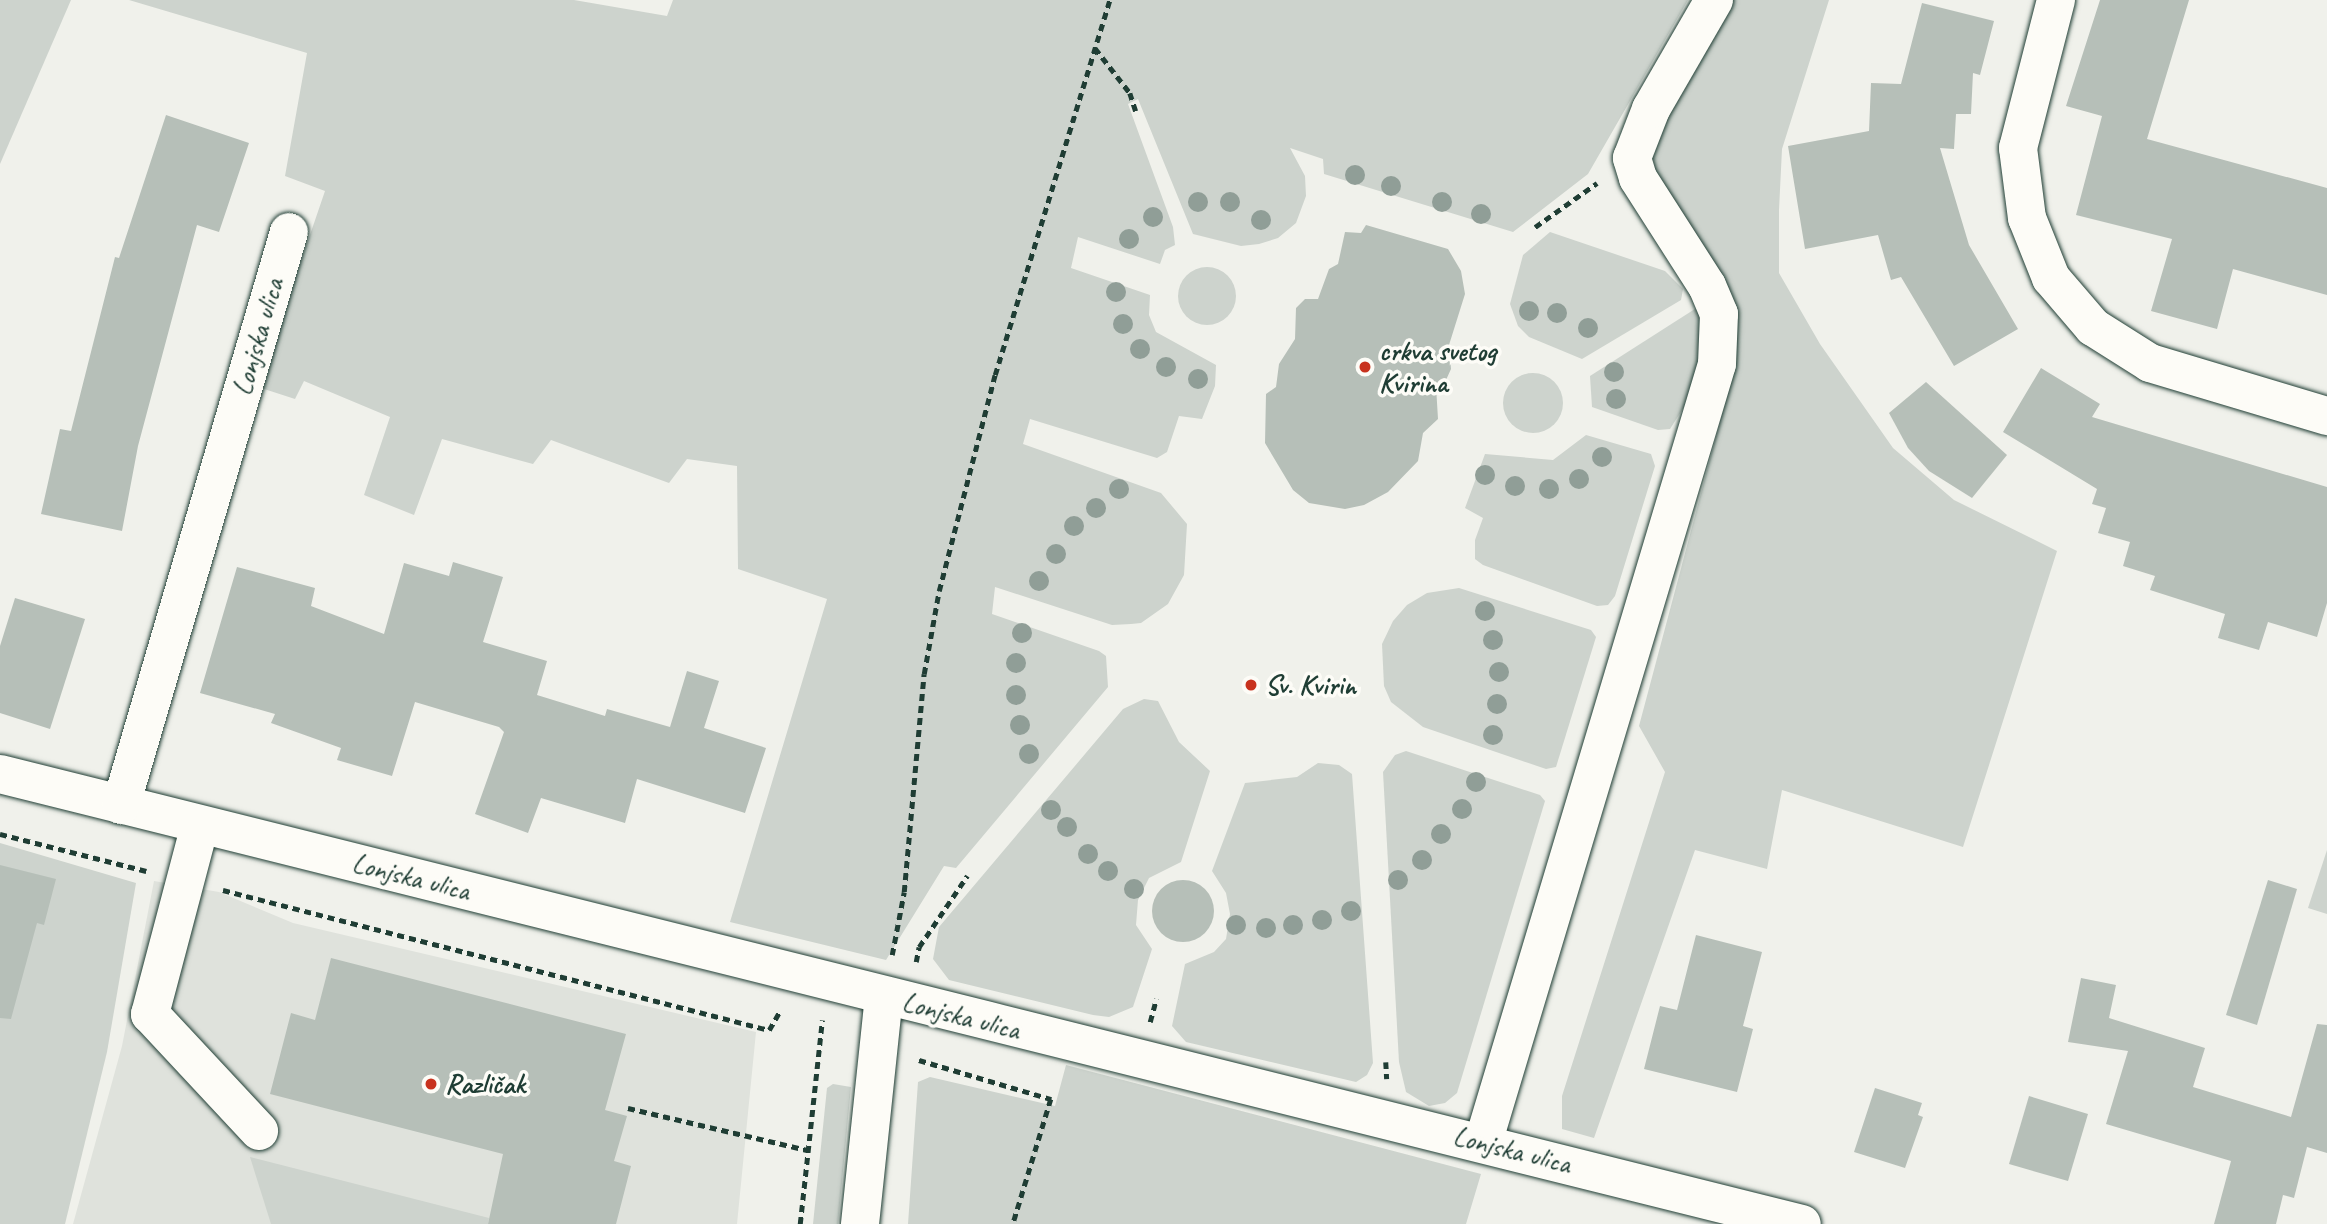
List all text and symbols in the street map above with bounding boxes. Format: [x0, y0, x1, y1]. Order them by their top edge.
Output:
street label: Lonjska ulica [225, 275, 291, 399]
place label: crkva svetog Kvirina [1379, 334, 1496, 400]
marker: crkva svetog Kvirina [1357, 359, 1373, 375]
place label: Sv. Kvirin [1265, 668, 1356, 702]
marker: Sv. Kvirin [1243, 677, 1259, 693]
street label: Lonjska ulica [349, 846, 473, 908]
street label: Lonjska ulica [899, 985, 1023, 1047]
place label: Različak [445, 1067, 525, 1101]
marker: Različak [423, 1076, 439, 1092]
street label: Lonjska ulica [1450, 1119, 1574, 1181]

